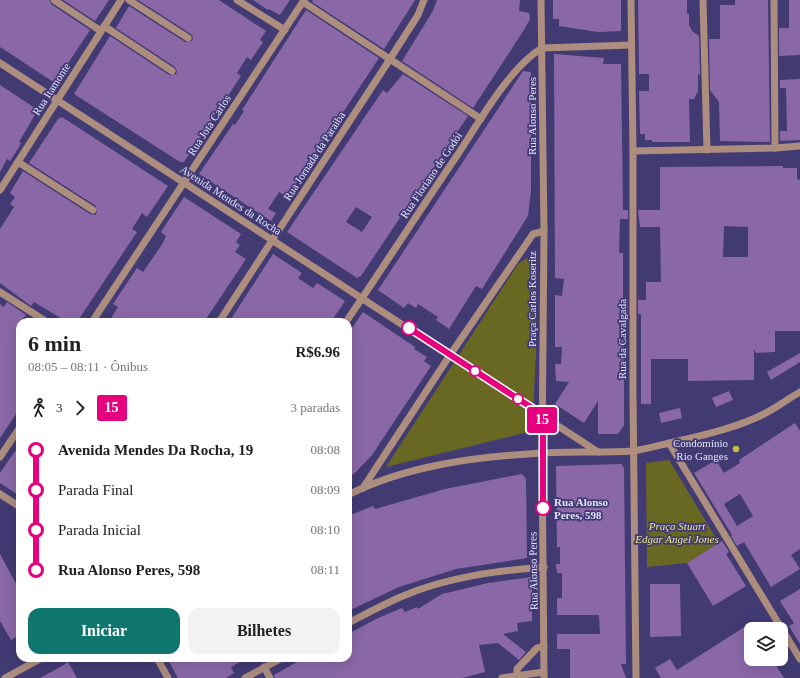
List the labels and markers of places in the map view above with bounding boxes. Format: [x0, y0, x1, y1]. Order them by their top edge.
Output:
unlabelled marker [401, 320, 417, 336]
unlabelled marker [469, 365, 481, 377]
unlabelled marker [512, 393, 524, 405]
place label: Condomínio Rio Ganges [673, 437, 728, 462]
marker: Condomínio Rio Ganges [731, 444, 741, 454]
place label: Rua Alonso Peres, 598 [554, 496, 609, 521]
marker: Rua Alonso Peres, 598 [535, 500, 551, 516]

